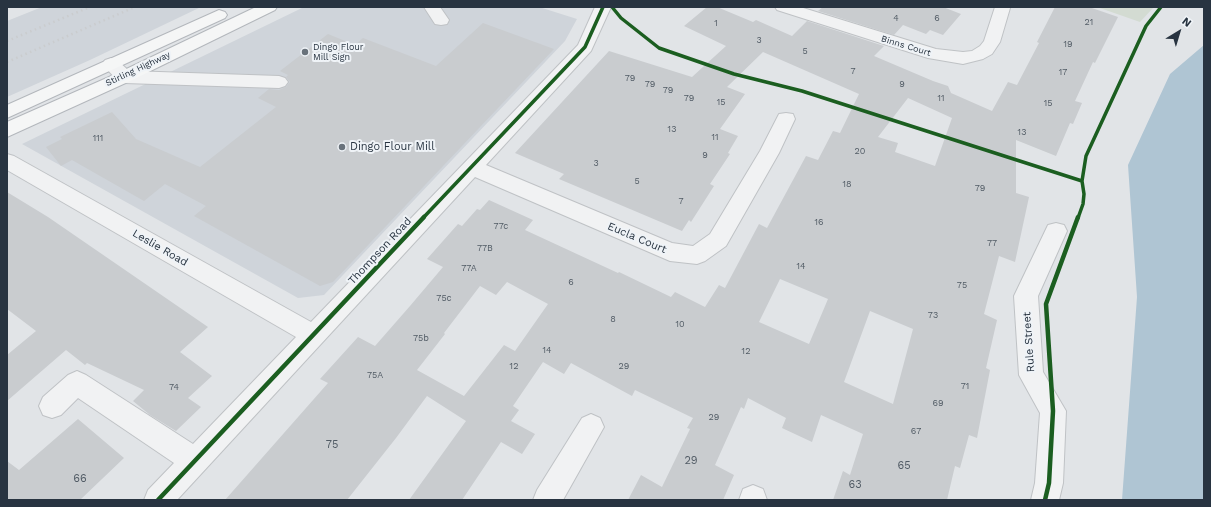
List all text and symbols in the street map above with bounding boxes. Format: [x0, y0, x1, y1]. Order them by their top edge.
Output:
north arrow [1159, 12, 1199, 52]
house number: 4 [893, 13, 899, 23]
house number: 6 [934, 13, 940, 23]
text: N [1179, 15, 1194, 30]
house number: 21 [1085, 17, 1093, 27]
house number: 1 [714, 18, 718, 28]
street label: Binns Court [880, 33, 932, 59]
house number: 3 [756, 35, 762, 45]
house number: 19 [1063, 39, 1073, 49]
place label: Dingo Flour Mill Sign [313, 42, 364, 63]
house number: 5 [802, 46, 808, 56]
marker: Dingo Flour Mill Sign [300, 47, 310, 57]
street label: Stirling Highway [104, 49, 172, 89]
house number: 7 [850, 66, 856, 76]
house number: 17 [1059, 67, 1067, 77]
house number: 79 [625, 73, 635, 83]
house number: 79 [645, 79, 655, 89]
house number: 9 [899, 79, 905, 89]
house number: 79 [663, 85, 673, 95]
house number: 79 [684, 93, 694, 103]
house number: 11 [937, 93, 945, 103]
house number: 15 [717, 97, 725, 107]
house number: 15 [1044, 98, 1052, 108]
house number: 13 [668, 124, 676, 134]
house number: 13 [1018, 127, 1026, 137]
house number: 11 [711, 132, 719, 142]
house number: 111 [93, 133, 103, 143]
place label: Dingo Flour Mill [350, 140, 435, 154]
marker: Dingo Flour Mill [337, 142, 347, 152]
house number: 20 [855, 146, 865, 156]
house number: 9 [702, 150, 708, 160]
house number: 3 [593, 158, 599, 168]
house number: 5 [634, 176, 640, 186]
house number: 18 [842, 179, 852, 189]
house number: 79 [975, 183, 985, 193]
house number: 7 [678, 196, 684, 206]
street label: Thompson Road [345, 215, 415, 287]
house number: 16 [815, 217, 823, 227]
street label: Eucla Court [605, 220, 669, 256]
house number: 77c [494, 221, 508, 231]
street label: Leslie Road [130, 227, 190, 269]
house number: 77 [987, 238, 997, 248]
house number: 77B [477, 243, 493, 253]
house number: 14 [796, 261, 806, 271]
house number: 77A [461, 263, 477, 273]
house number: 6 [568, 277, 574, 287]
house number: 75 [957, 280, 967, 290]
house number: 75c [436, 293, 452, 303]
house number: 73 [928, 310, 938, 320]
street label: Rule Street [1020, 311, 1038, 373]
house number: 8 [610, 314, 616, 324]
house number: 10 [675, 319, 685, 329]
house number: 75b [413, 333, 429, 343]
house number: 14 [542, 345, 552, 355]
house number: 12 [742, 346, 750, 356]
house number: 12 [510, 361, 518, 371]
house number: 29 [619, 361, 629, 371]
house number: 75A [367, 370, 383, 380]
house number: 71 [961, 381, 969, 391]
house number: 74 [169, 382, 179, 392]
house number: 69 [932, 398, 944, 408]
house number: 29 [709, 412, 719, 422]
house number: 67 [911, 426, 921, 436]
house number: 75 [326, 438, 338, 452]
house number: 29 [684, 454, 698, 468]
house number: 65 [897, 459, 911, 473]
house number: 66 [73, 472, 87, 486]
house number: 63 [848, 478, 862, 492]

